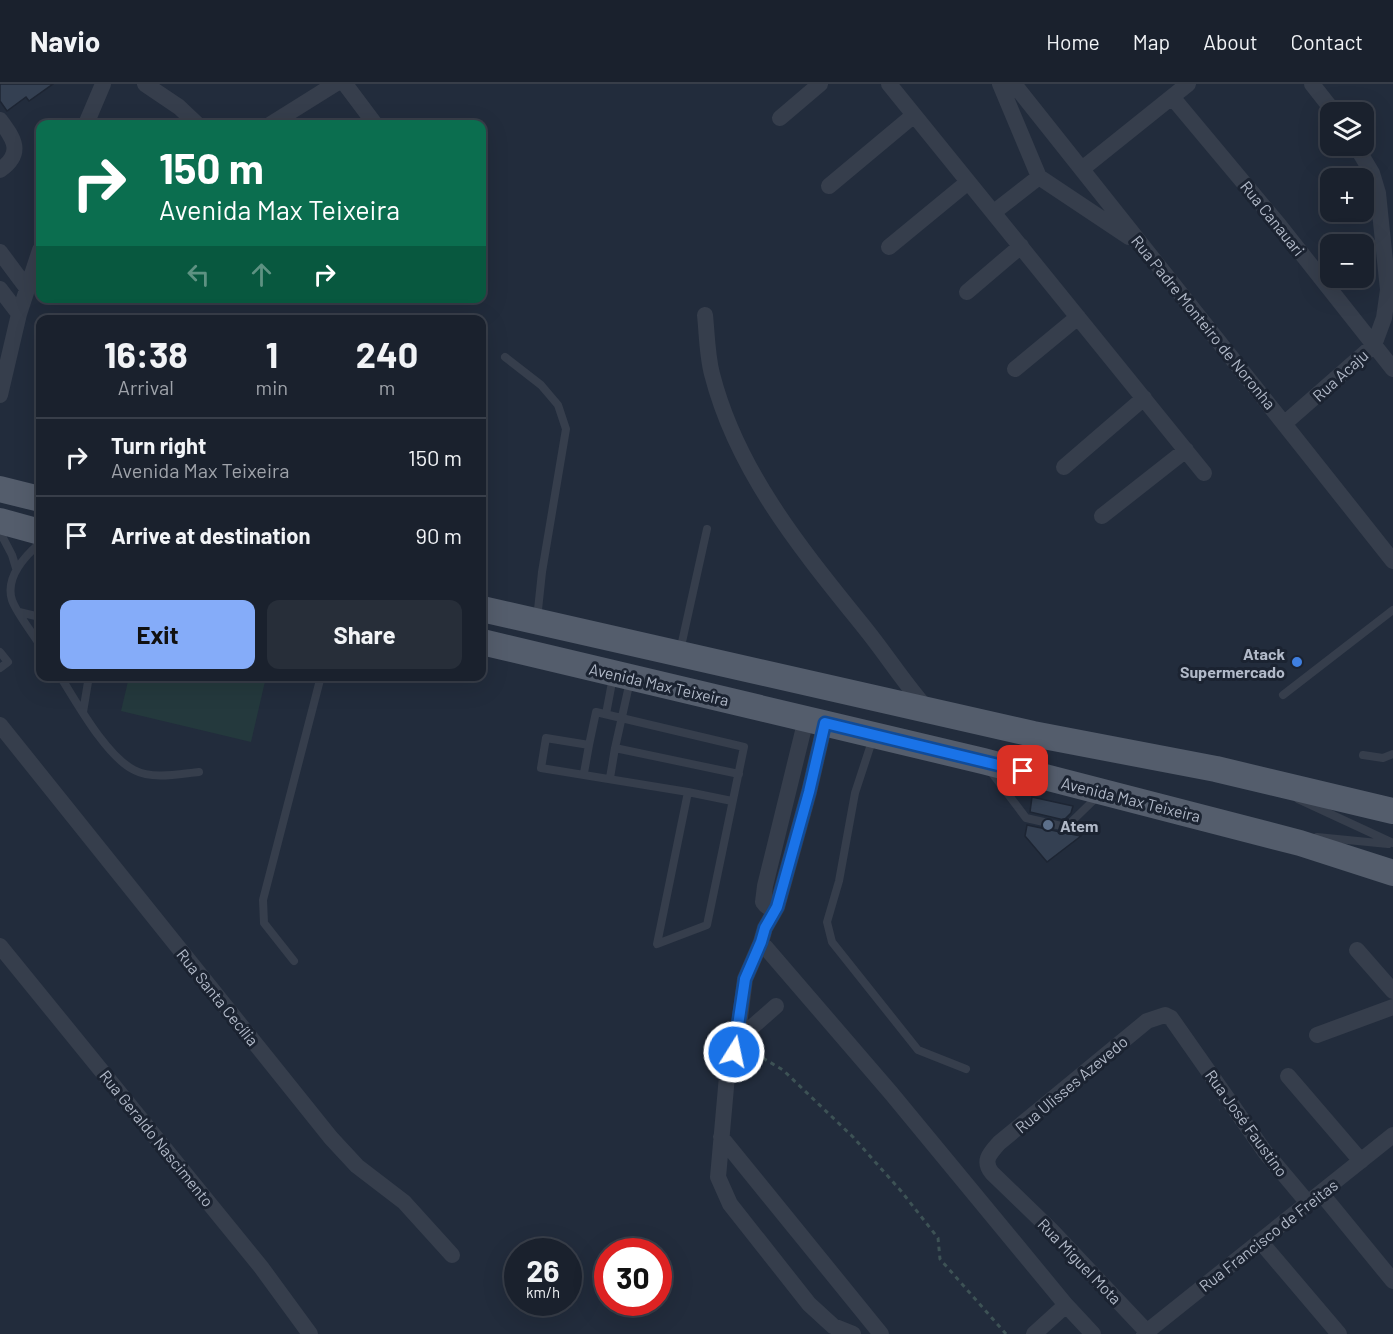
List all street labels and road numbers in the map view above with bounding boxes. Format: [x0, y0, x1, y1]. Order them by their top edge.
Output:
street label: Rua Canauari [1237, 177, 1309, 259]
street label: Rua Padre Monteiro de Noronha [1128, 231, 1280, 413]
street label: Rua Acaju [1308, 345, 1372, 405]
street label: Avenida Max Teixeira [587, 659, 731, 709]
street label: Avenida Max Teixeira [1059, 773, 1203, 825]
street label: Rua Santa Cecília [173, 945, 263, 1049]
street label: Rua Ulisses Azevedo [1011, 1031, 1131, 1137]
street label: Rua Geraldo Nascimento [96, 1066, 218, 1210]
street label: Rua José Faustino [1202, 1066, 1292, 1180]
street label: Rua Francisco de Freitas [1195, 1175, 1341, 1295]
street label: Rua Miguel Mota [1034, 1214, 1126, 1308]

